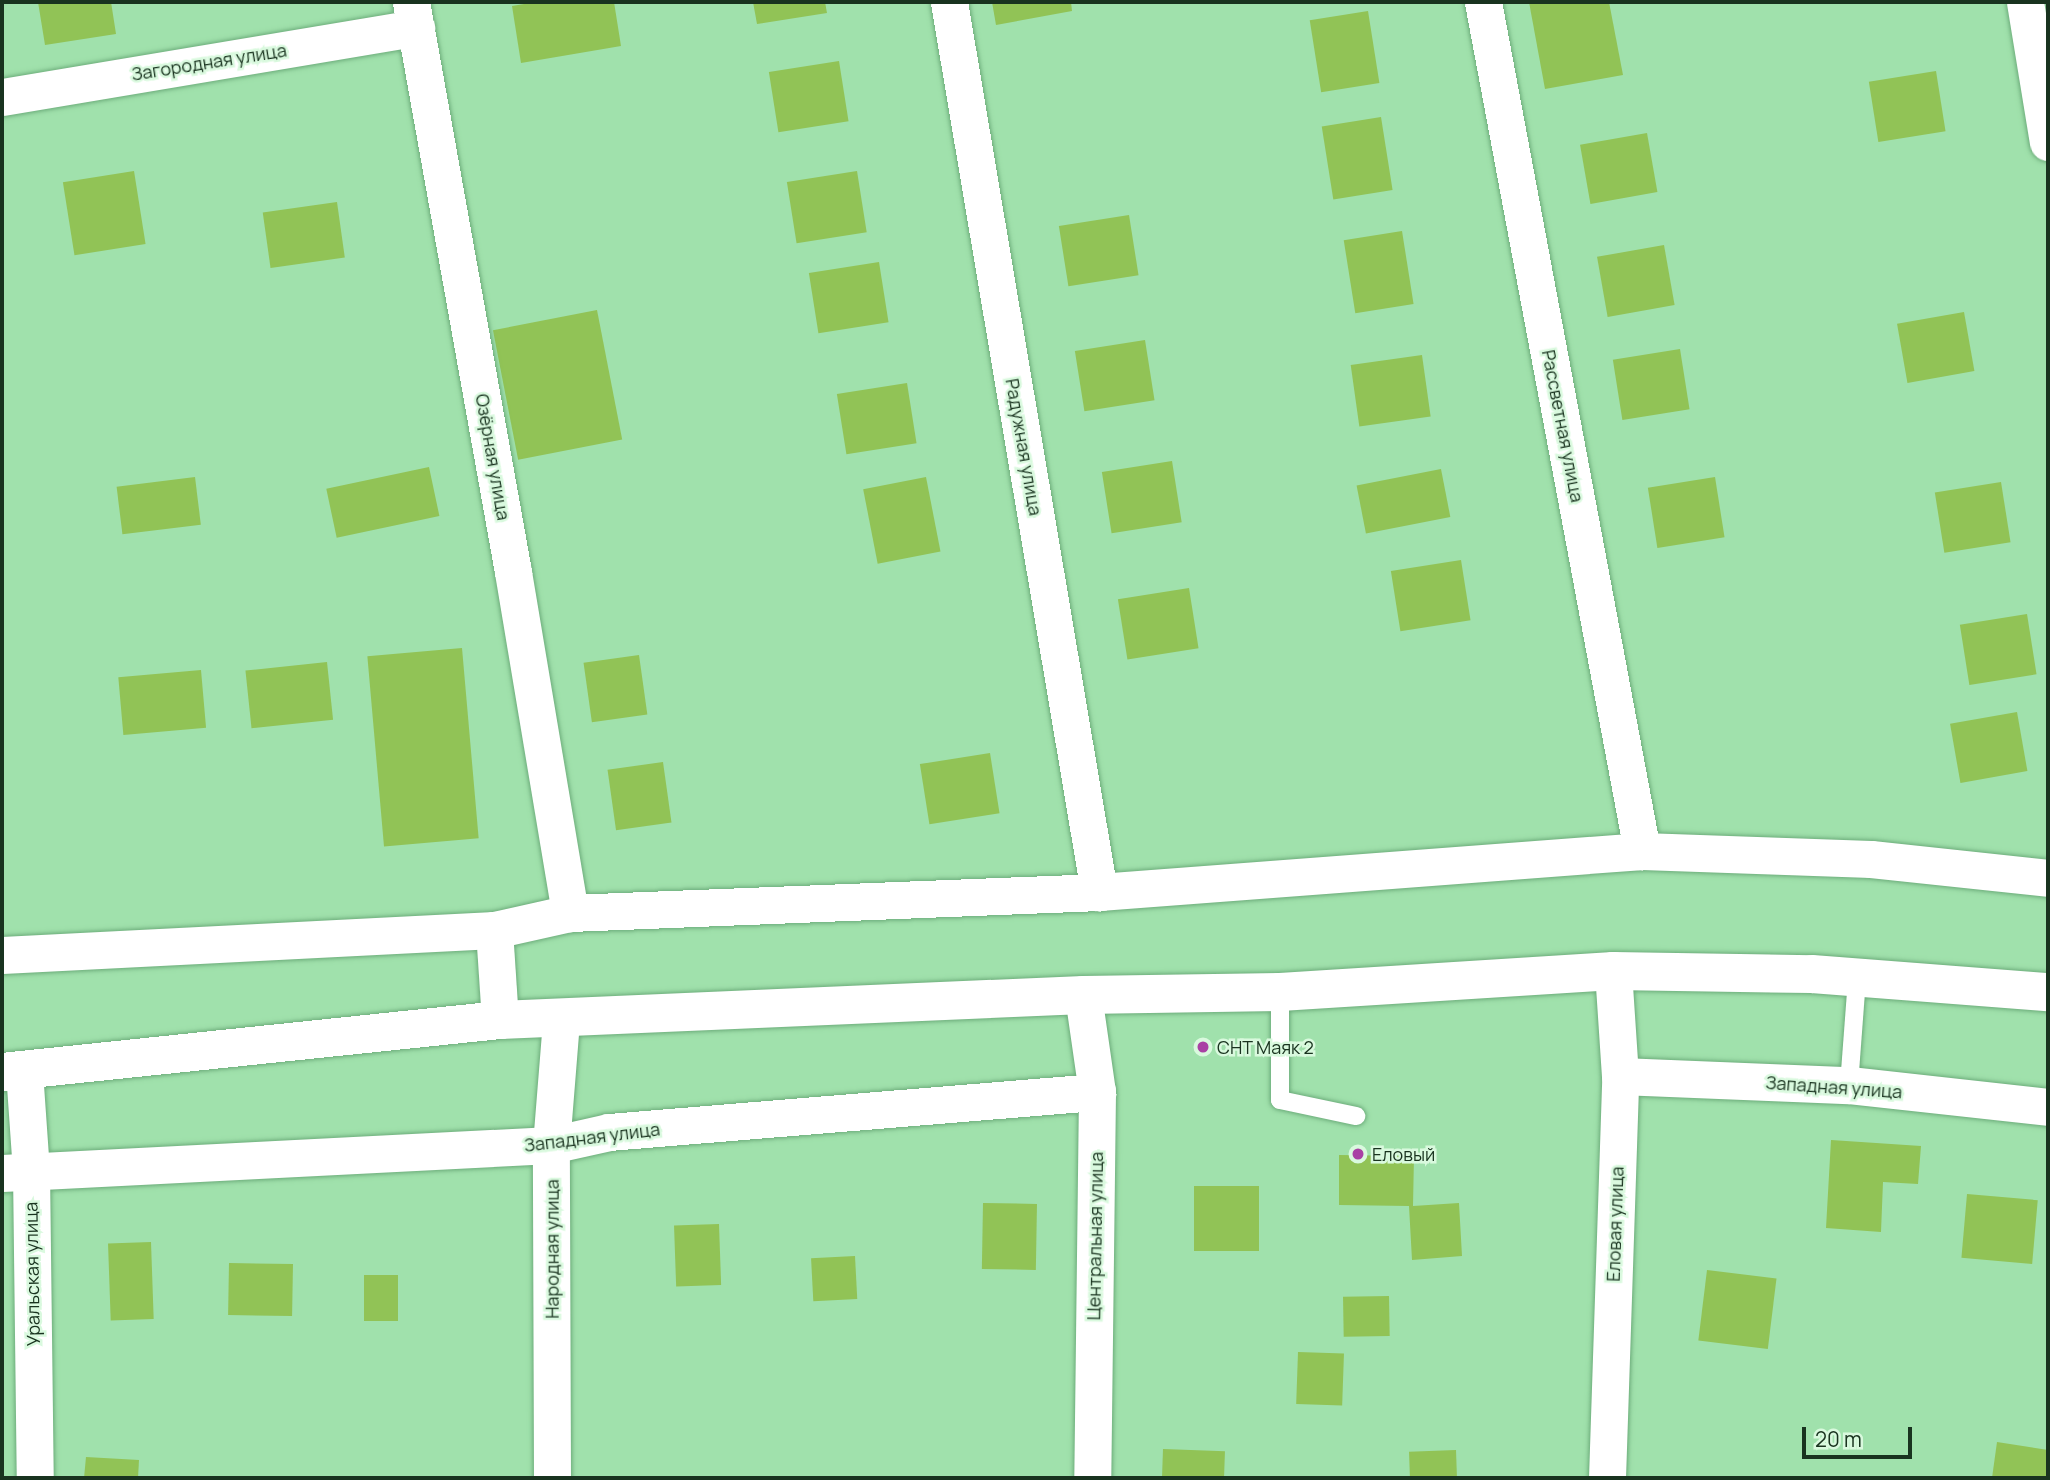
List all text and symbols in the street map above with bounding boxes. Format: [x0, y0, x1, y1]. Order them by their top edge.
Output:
street label: Загородная улица [130, 39, 288, 85]
street label: Рассветная улица [1538, 348, 1588, 504]
street label: Радужная улица [1001, 377, 1047, 517]
street label: Озёрная улица [471, 392, 515, 522]
place label: СНТ Маяк 2 [1217, 1036, 1314, 1058]
marker: СНТ Маяк 2 [1195, 1039, 1211, 1055]
street label: Западная улица [1765, 1071, 1903, 1103]
street label: Западная улица [523, 1118, 661, 1156]
place label: Еловый [1372, 1143, 1435, 1165]
marker: Еловый [1350, 1146, 1366, 1162]
street label: Центральная улица [1083, 1152, 1107, 1320]
street label: Еловая улица [1602, 1166, 1628, 1282]
street label: Народная улица [541, 1179, 563, 1319]
street label: Уральская улица [20, 1202, 44, 1346]
scale bar [1805, 1414, 1915, 1458]
text: 20 m [1815, 1425, 1862, 1453]

